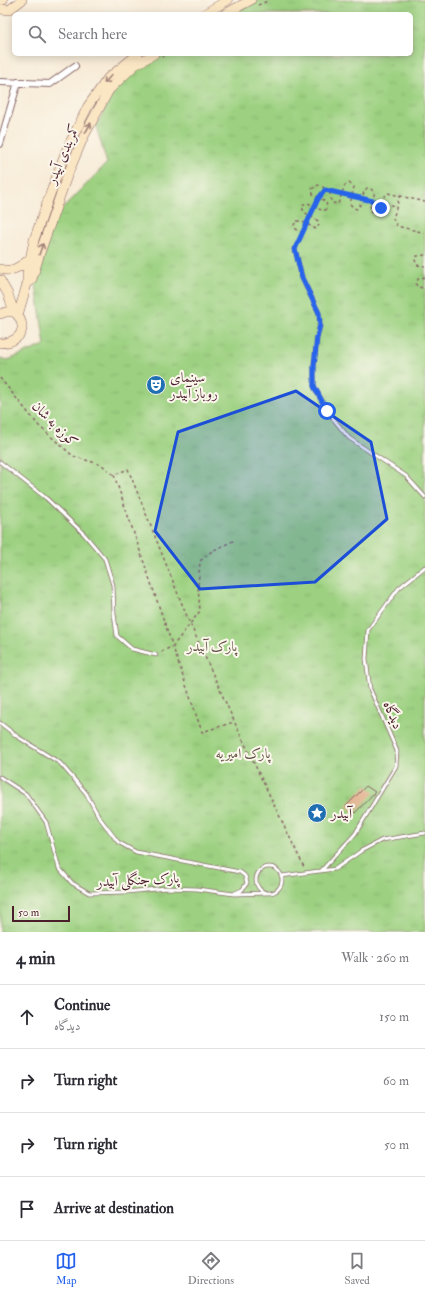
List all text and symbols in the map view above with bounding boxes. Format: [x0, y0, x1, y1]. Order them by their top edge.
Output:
search box [12, 12, 413, 56]
icon: search [26, 23, 48, 45]
text: Search here [58, 25, 127, 44]
one-way arrow [104, 74, 113, 84]
street label: کمربندی آبیدر [42, 121, 83, 188]
one-way arrow [85, 122, 93, 134]
route end [372, 199, 390, 217]
one-way arrow [38, 243, 46, 255]
place label: سینمای روباز آبیدر [168, 369, 218, 402]
theatre icon: سینمای روباز آبیدر [145, 374, 167, 396]
street label: کوزه به شان [29, 398, 81, 450]
route start [318, 402, 336, 420]
park label: پارک آبیدر [185, 638, 238, 657]
street label: دیدگاه [380, 698, 406, 732]
park label: پارک امیریه [215, 745, 272, 764]
place icon: آبیدر [306, 802, 328, 824]
place label: آبیدر [329, 805, 354, 822]
street label: پارک جنگلی آبیدر [94, 868, 181, 893]
scale bar [12, 904, 70, 923]
text: 50 m [18, 906, 39, 919]
text: 4 min [16, 948, 55, 969]
text: Walk · 260 m [341, 950, 409, 966]
text: Continue [54, 996, 110, 1015]
icon: ahead [16, 1006, 38, 1028]
text: 150 m [379, 1009, 409, 1025]
text: دیدگاه [54, 1018, 81, 1034]
icon: right [16, 1070, 38, 1092]
text: Turn right [54, 1071, 117, 1090]
text: 60 m [383, 1073, 409, 1089]
icon: right [16, 1134, 38, 1156]
text: Turn right [54, 1135, 117, 1154]
text: 50 m [384, 1137, 409, 1153]
icon: arrive [16, 1198, 38, 1220]
text: Arrive at destination [54, 1199, 174, 1218]
tab: Map [55, 1250, 77, 1287]
tab: Directions [188, 1250, 234, 1287]
tab: Saved [345, 1250, 370, 1287]

